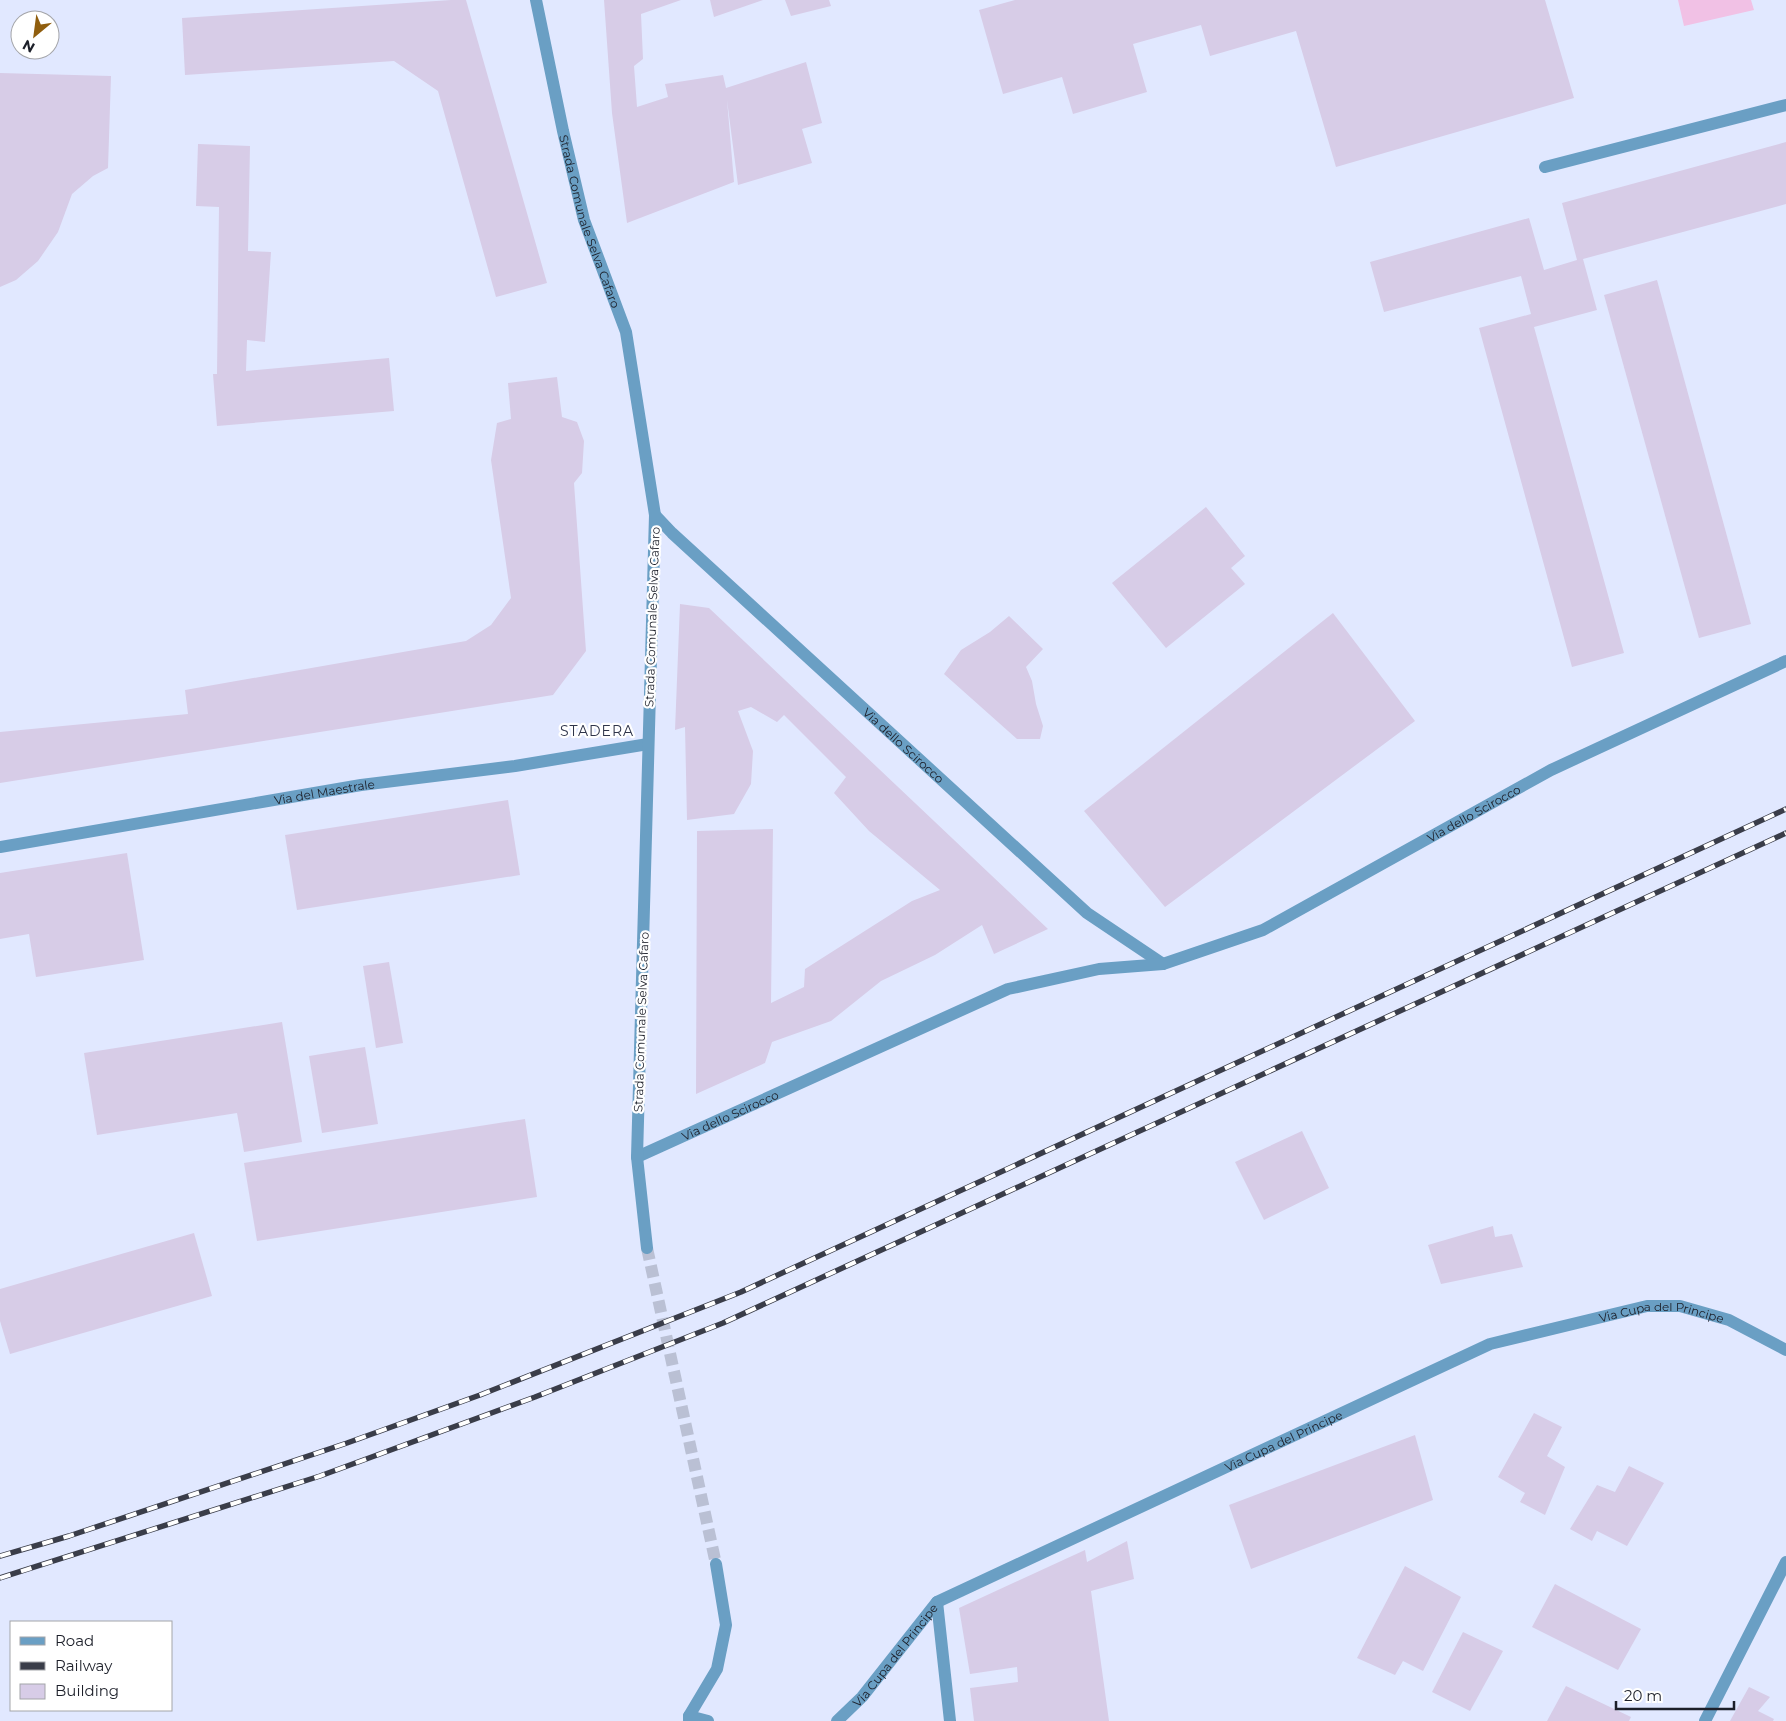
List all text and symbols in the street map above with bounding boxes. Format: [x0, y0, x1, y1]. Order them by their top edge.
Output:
north arrow [10, 10, 60, 60]
text: N [19, 36, 38, 57]
street label: Strada Comunale Selva Cafaro [557, 133, 624, 310]
street label: Strada Comunale Selva Cafaro [641, 527, 663, 707]
street label: Via dello Scirocco [860, 704, 947, 786]
district label: STADERA [560, 722, 634, 740]
street label: Via del Maestrale [273, 776, 375, 807]
street label: Via dello Scirocco [1424, 781, 1523, 845]
street label: Strada Comunale Selva Cafaro [630, 932, 652, 1112]
street label: Via dello Scirocco [679, 1087, 781, 1143]
street label: Via Cupa del Principe [1597, 1299, 1726, 1326]
street label: Via Cupa del Principe [1222, 1407, 1345, 1474]
street label: Via Cupa del Principe [849, 1600, 941, 1710]
legend [10, 1621, 172, 1711]
text: Road [55, 1631, 94, 1650]
text: Railway [55, 1656, 113, 1675]
scale bar [1616, 1678, 1734, 1710]
text: Building [55, 1681, 119, 1700]
text: 20 m [1624, 1686, 1662, 1705]

